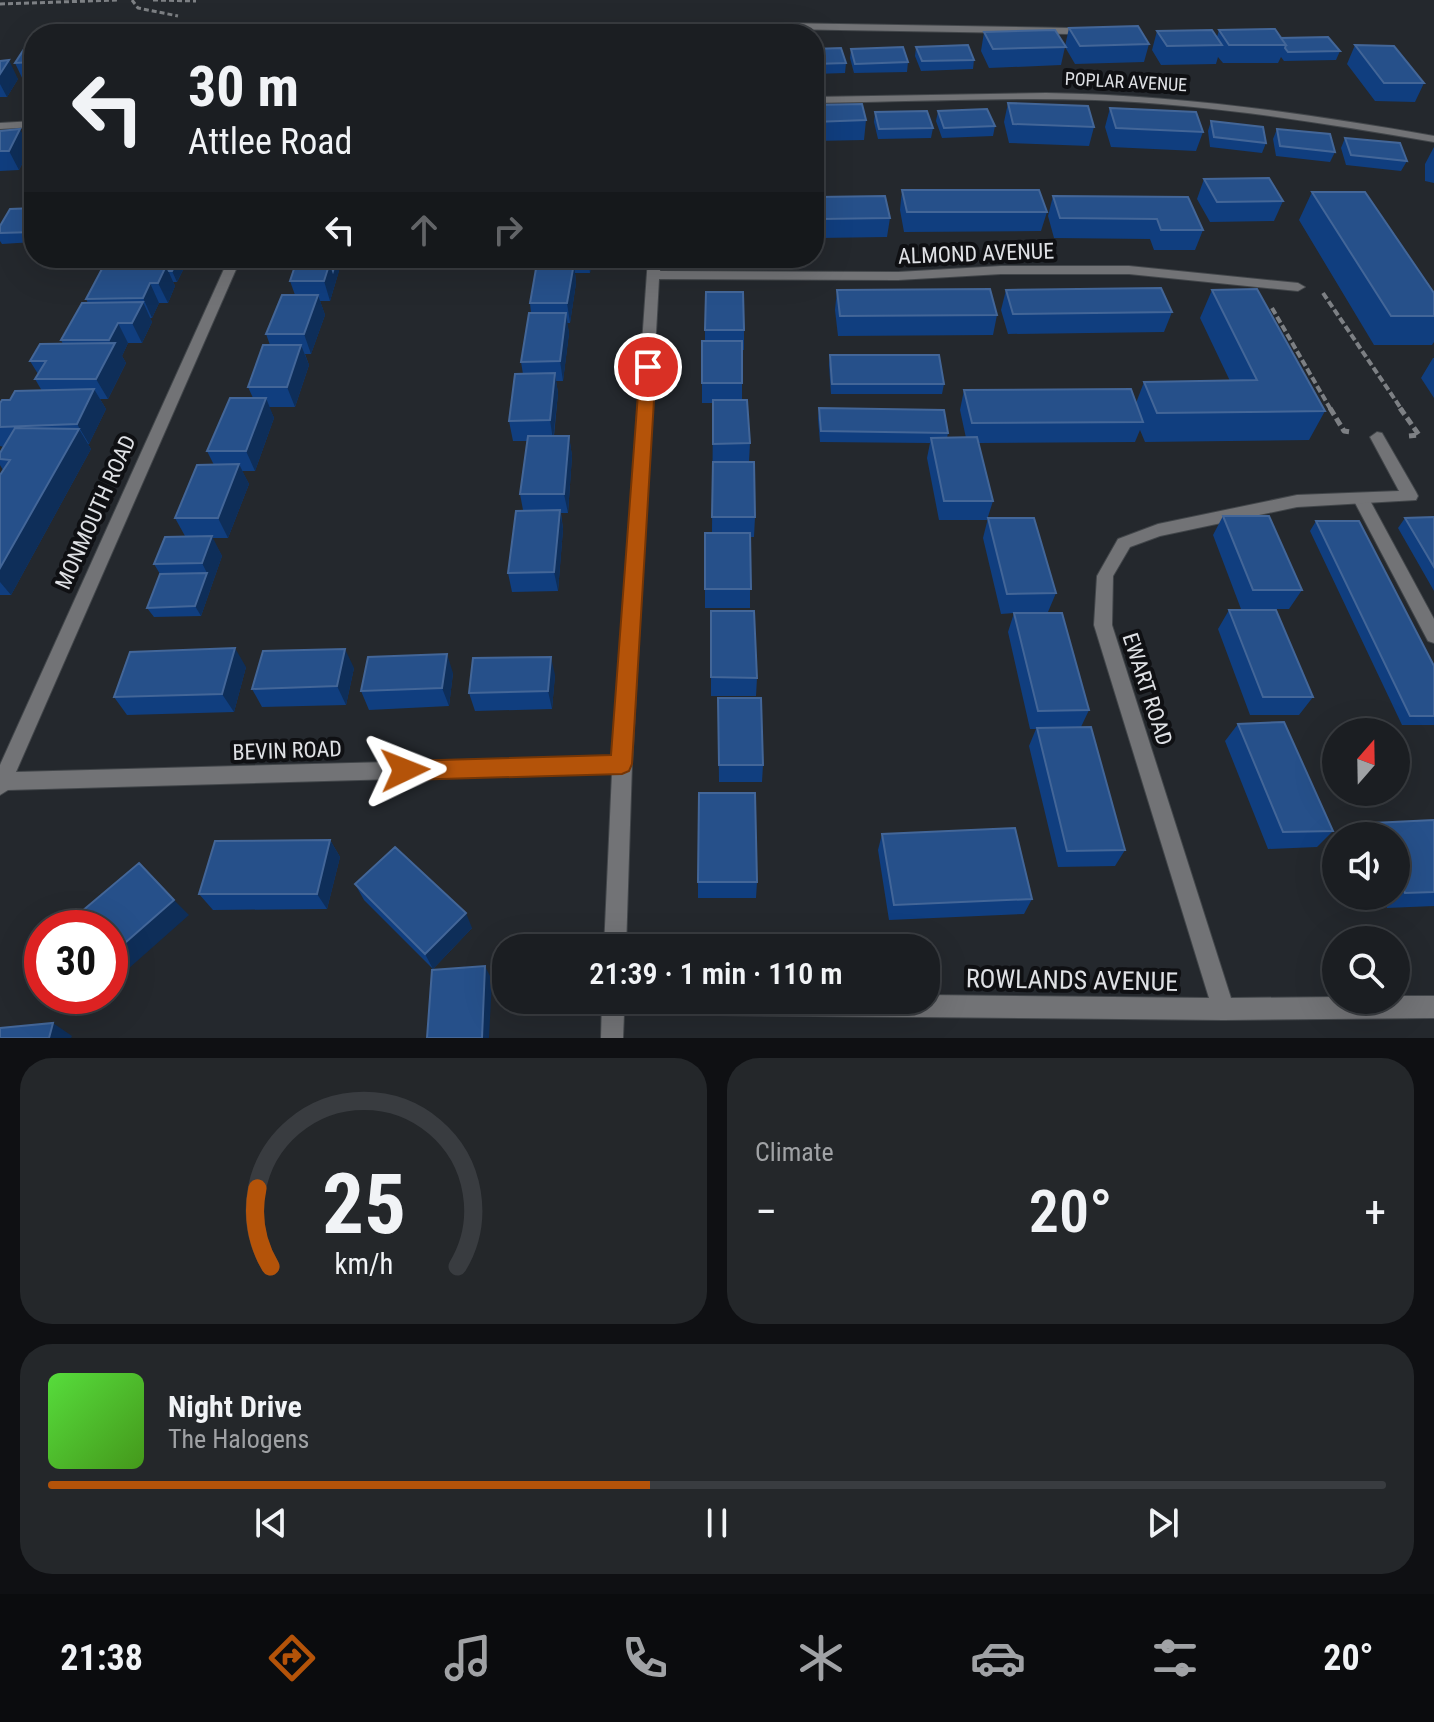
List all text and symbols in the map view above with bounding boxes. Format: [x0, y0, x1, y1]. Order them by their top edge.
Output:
text: 30 m [188, 54, 299, 120]
icon: left [56, 56, 160, 160]
street label: POPLAR AVENUE [1064, 68, 1188, 95]
text: Attlee Road [188, 121, 352, 163]
icon: left [318, 208, 362, 252]
icon: ahead [402, 208, 446, 252]
icon: right [486, 208, 530, 252]
street label: ALMOND AVENUE [898, 238, 1055, 269]
pin [614, 333, 682, 401]
icon: arrive [626, 345, 670, 389]
street label: MONMOUTH ROAD [50, 431, 141, 593]
street label: EWART ROAD [1118, 630, 1177, 749]
north arrow [1322, 718, 1410, 806]
map controls [1322, 718, 1410, 1014]
position arrow [363, 728, 447, 812]
street label: BEVIN ROAD [232, 736, 342, 765]
button: sound [1322, 822, 1410, 910]
speed limit sign: 30 [24, 910, 128, 1014]
button: search [1322, 926, 1410, 1014]
text: 21:39 · 1 min · 110 m [589, 956, 843, 991]
street label: ROWLANDS AVENUE [966, 963, 1178, 997]
text: Climate [755, 1137, 834, 1167]
text: 25 [321, 1156, 406, 1253]
text: 20° [1029, 1176, 1112, 1247]
text: − [755, 1186, 777, 1238]
text: + [1364, 1186, 1386, 1238]
text: km/h [334, 1247, 393, 1281]
text: Night Drive [168, 1389, 302, 1424]
text: The Halogens [168, 1424, 309, 1454]
icon: previous [249, 1501, 293, 1545]
icon: pause [695, 1501, 739, 1545]
icon: next [1141, 1501, 1185, 1545]
icon: directions [264, 1630, 320, 1686]
icon: music [440, 1630, 496, 1686]
icon: phone [617, 1630, 673, 1686]
icon: climate [793, 1630, 849, 1686]
icon: car [970, 1630, 1026, 1686]
icon: filters [1147, 1630, 1203, 1686]
text: 21:38 [60, 1637, 143, 1679]
text: 20° [1323, 1637, 1374, 1679]

